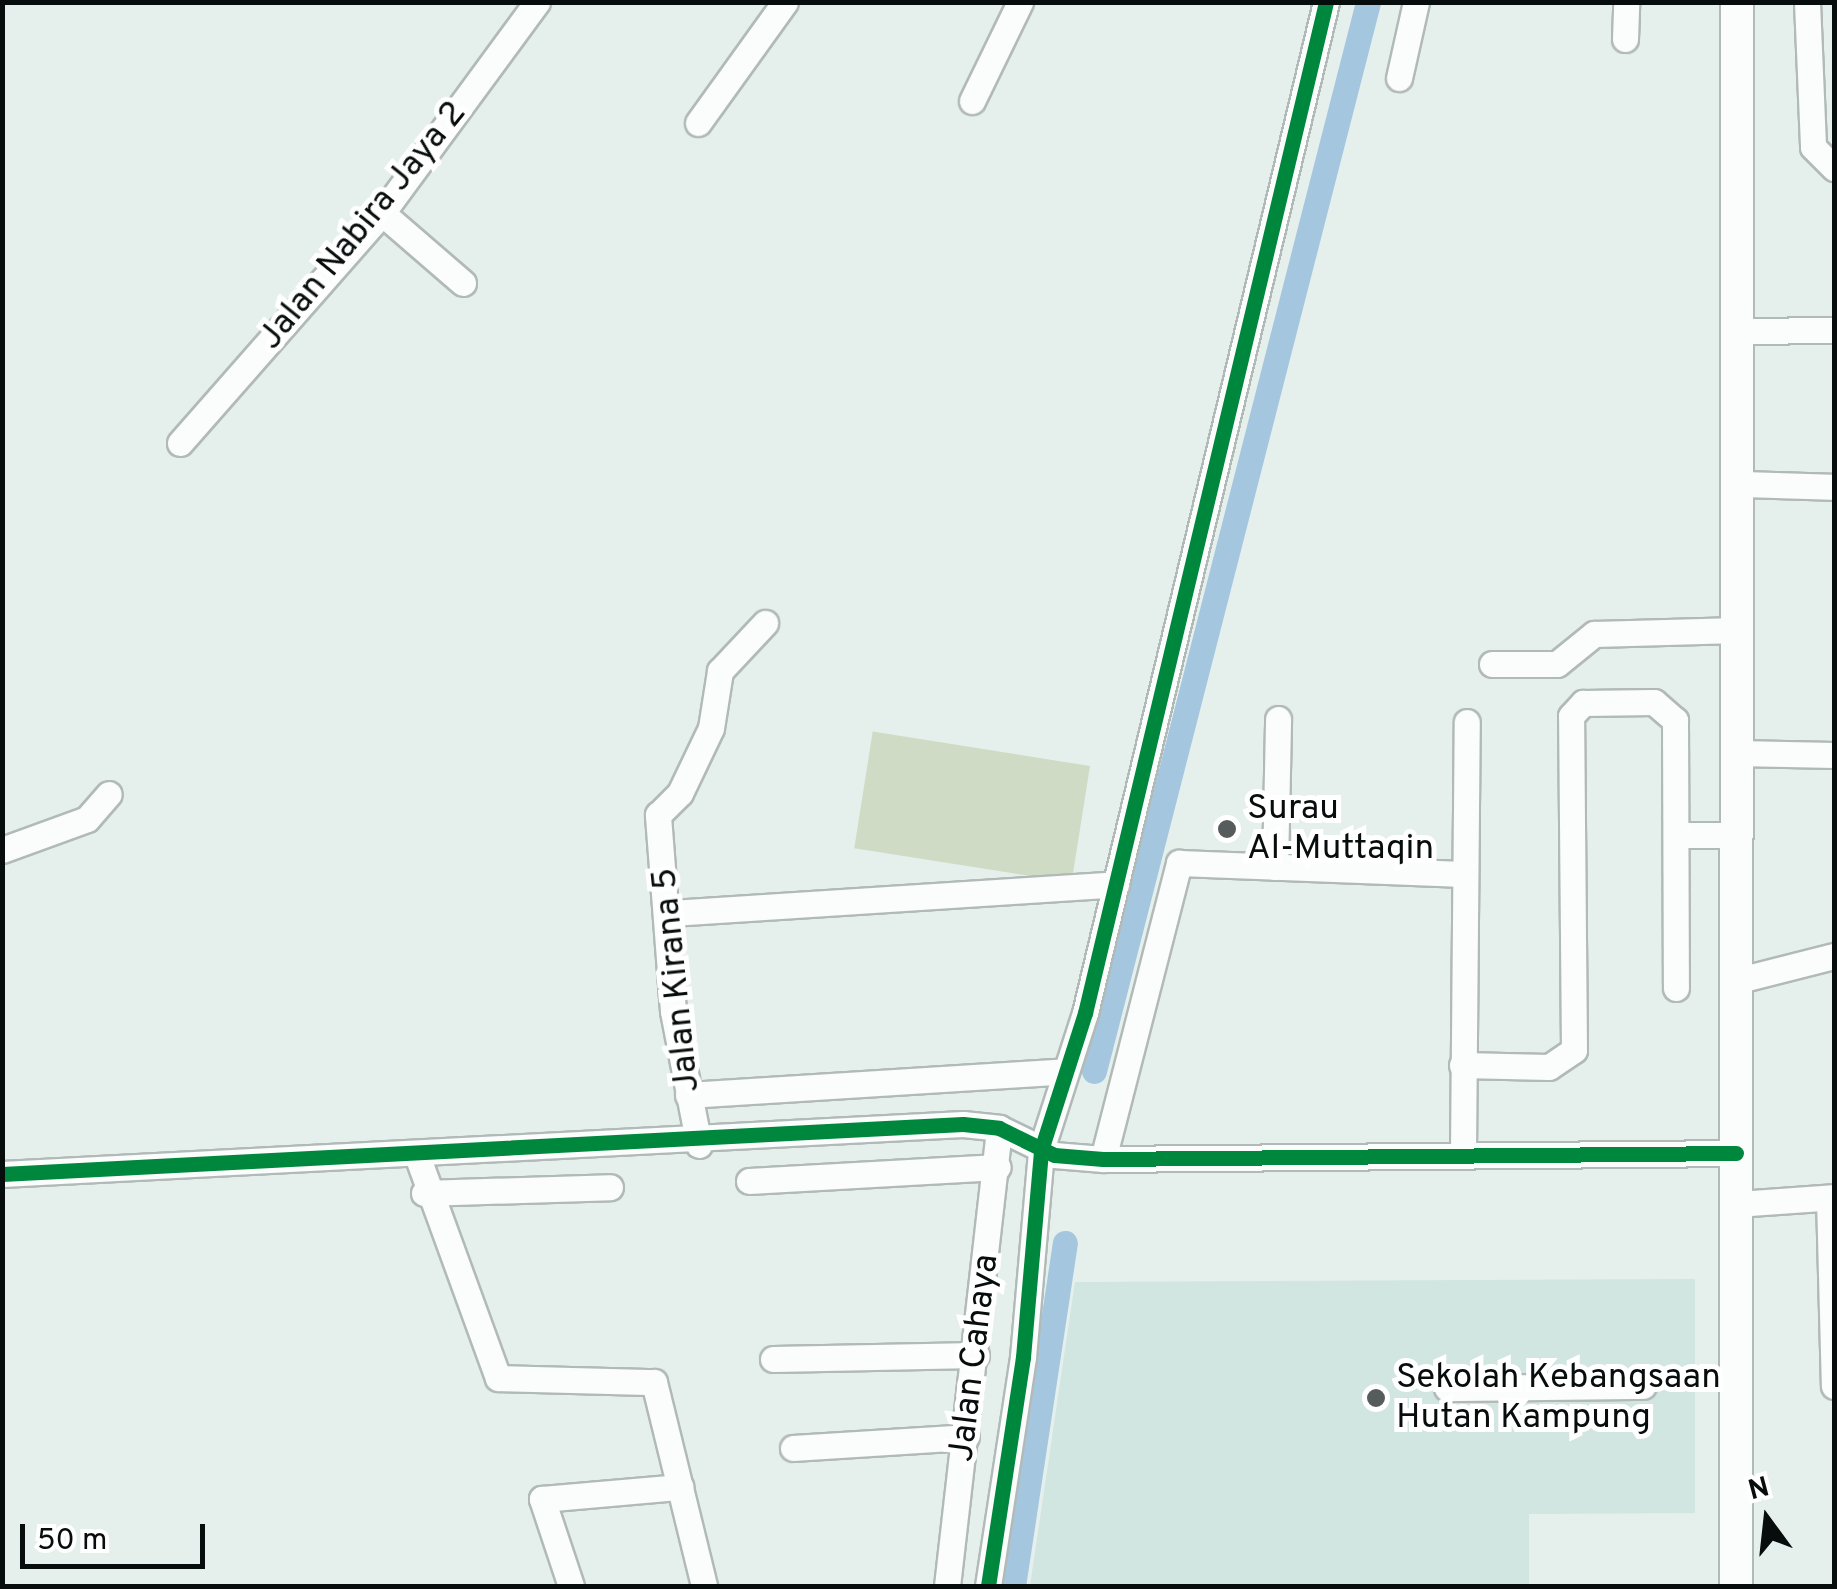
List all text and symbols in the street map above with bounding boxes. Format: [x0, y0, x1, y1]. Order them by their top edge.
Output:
street label: Jalan Nabira Jaya 2 [250, 93, 476, 359]
place label: Surau Al-Muttaqin [1247, 788, 1434, 870]
marker: Surau Al-Muttaqin [1216, 818, 1238, 840]
street label: Jalan Kirana 5 [644, 866, 710, 1094]
street label: Jalan Cahaya [941, 1252, 1009, 1464]
place label: Sekolah Kebangsaan Hutan Kampung [1396, 1357, 1721, 1439]
marker: Sekolah Kebangsaan Hutan Kampung [1365, 1387, 1387, 1409]
north arrow [1717, 1469, 1817, 1569]
text: N [1745, 1470, 1774, 1510]
scale bar [25, 1504, 210, 1566]
text: 50 m [37, 1523, 107, 1560]

